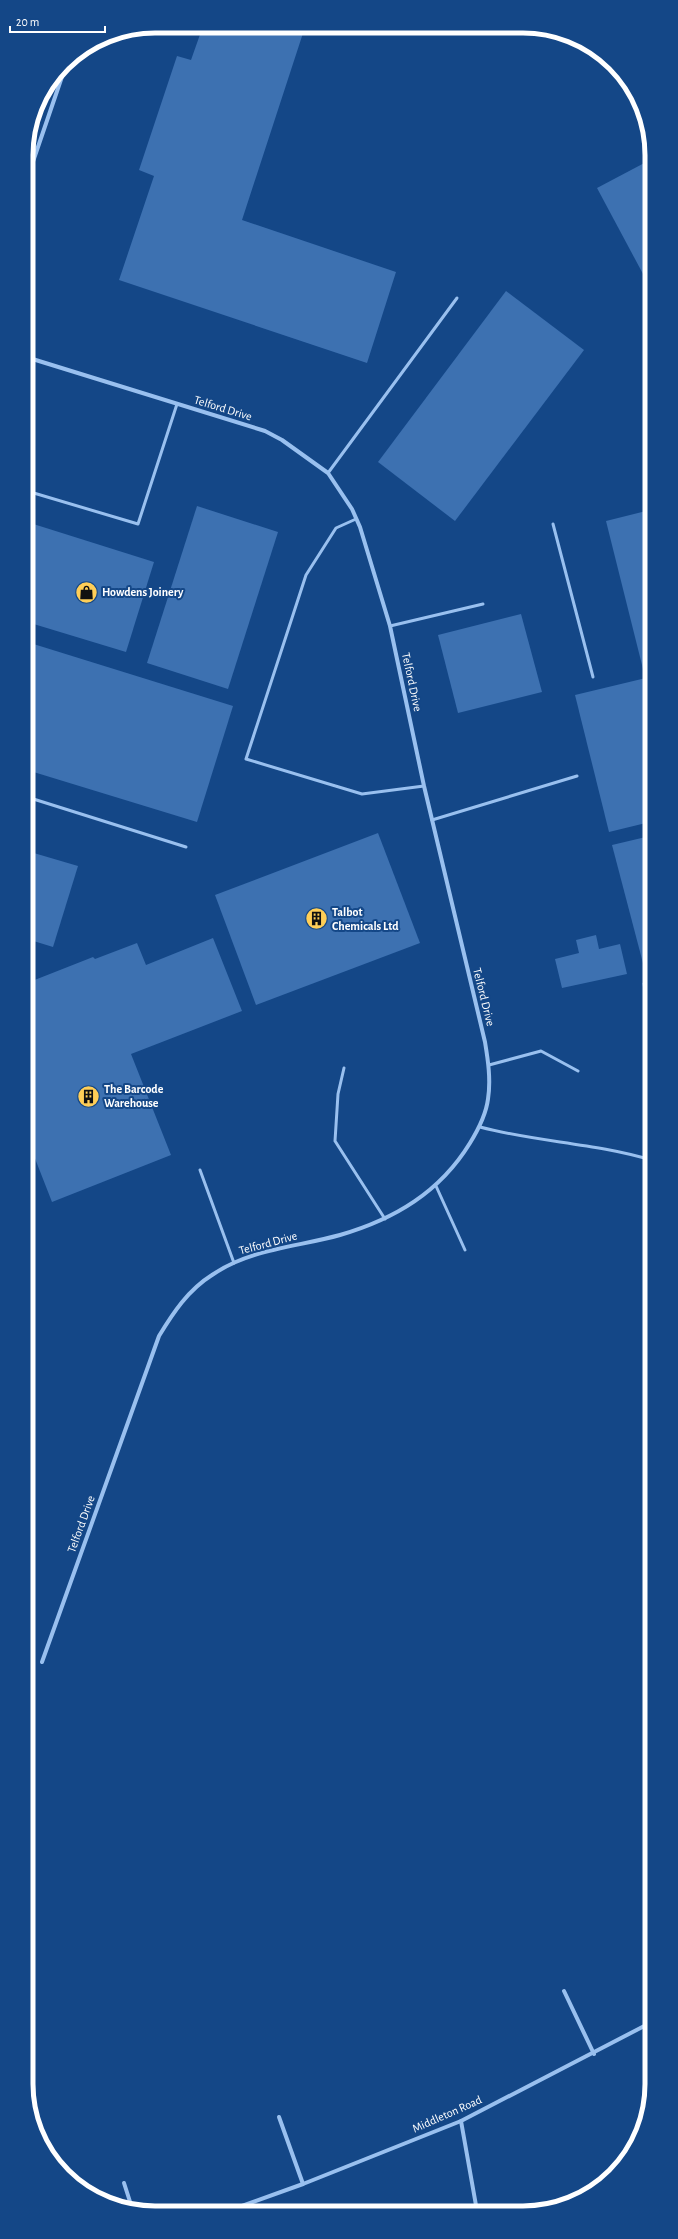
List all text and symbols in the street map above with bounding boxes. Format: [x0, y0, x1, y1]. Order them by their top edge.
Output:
scale bar [10, 8, 105, 34]
text: 20 m [16, 16, 39, 28]
street label: Telford Drive [193, 394, 253, 422]
shop icon: Howdens Joinery [73, 579, 99, 605]
place label: Howdens Joinery [102, 586, 184, 599]
street label: Telford Drive [400, 652, 424, 712]
building icon: Talbot Chemicals Ltd [304, 906, 330, 932]
place label: Talbot Chemicals Ltd [332, 906, 399, 932]
street label: Telford Drive [471, 967, 497, 1027]
building icon: The Barcode Warehouse [75, 1083, 101, 1109]
place label: The Barcode Warehouse [104, 1083, 164, 1109]
street label: Telford Drive [238, 1229, 298, 1257]
street label: Telford Drive [65, 1494, 97, 1554]
street label: Middleton Road [410, 2093, 484, 2135]

